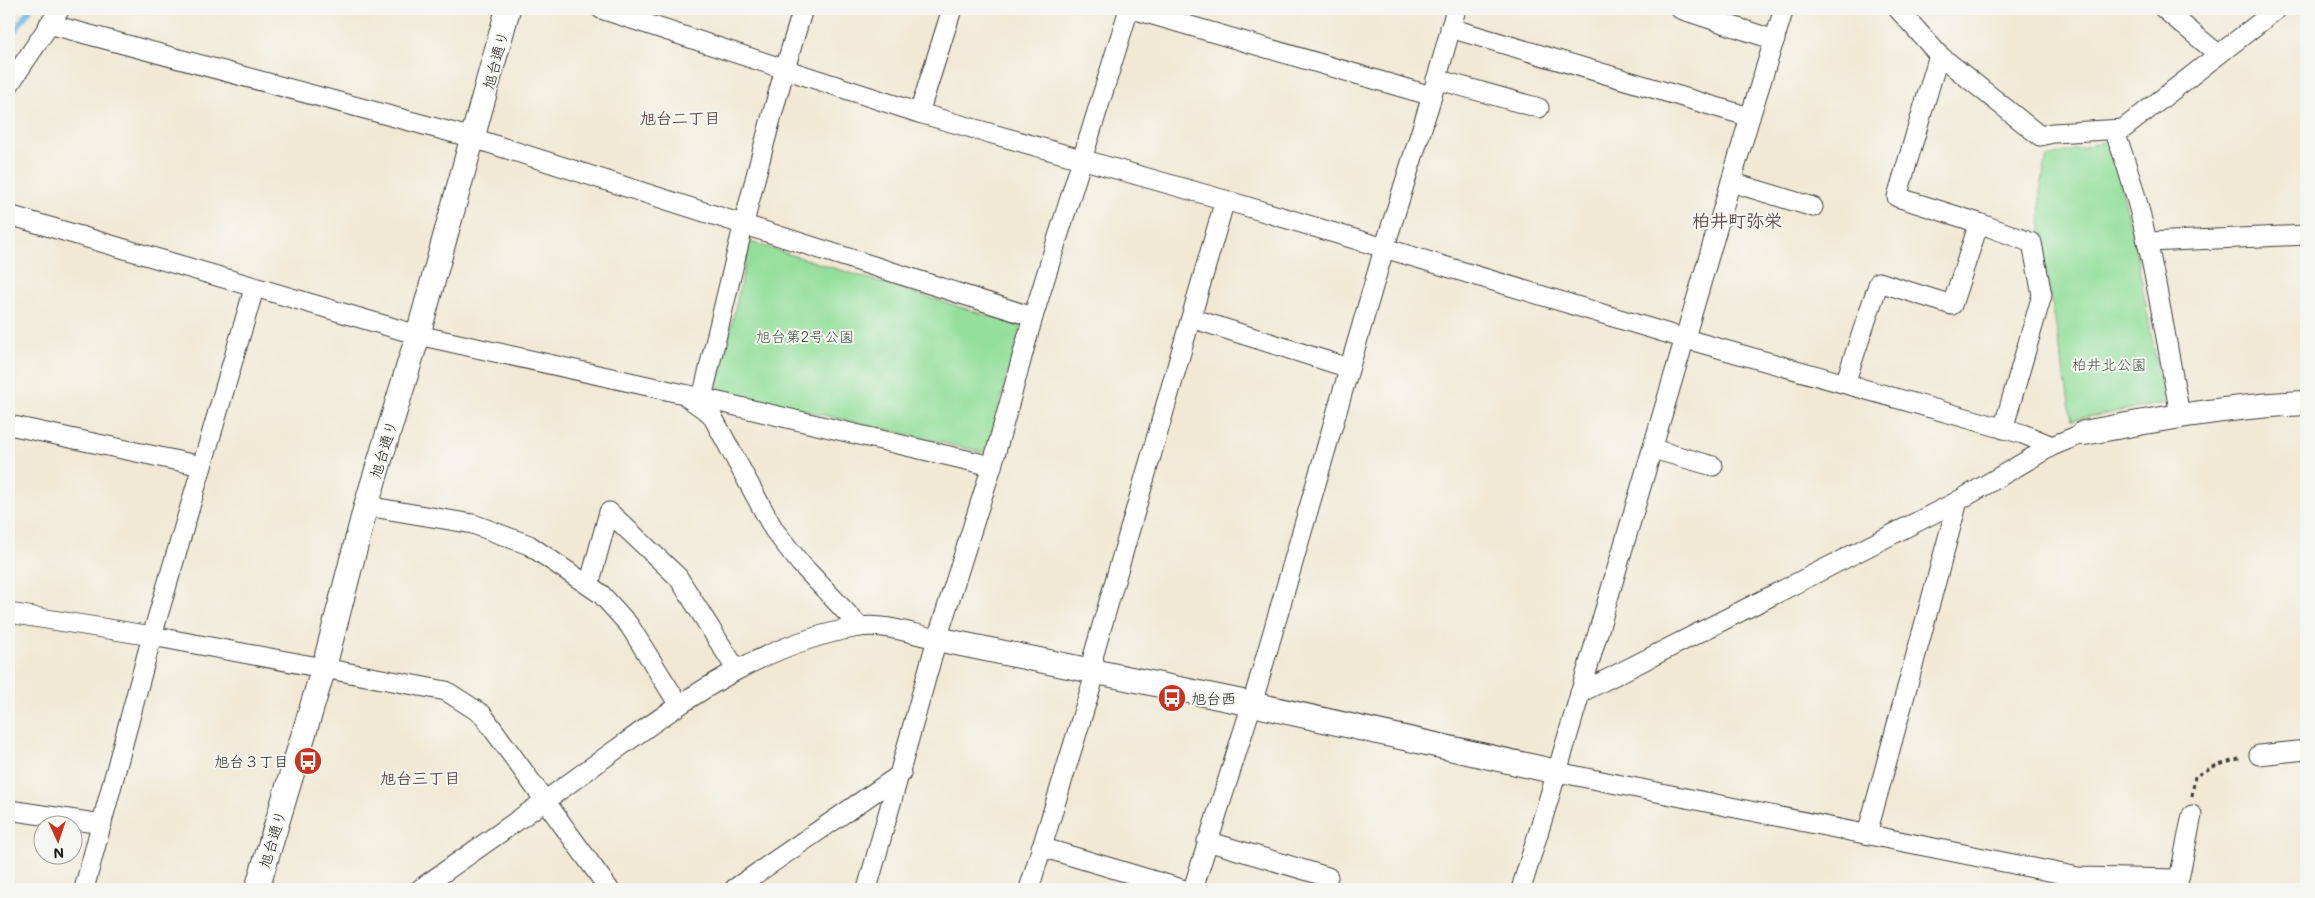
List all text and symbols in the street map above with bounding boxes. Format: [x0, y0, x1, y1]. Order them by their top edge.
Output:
street label: 旭台通り [478, 28, 512, 92]
district label: 旭台二丁目 [640, 107, 720, 128]
district label: 柏井町弥栄 [1692, 208, 1782, 232]
park label: 旭台第2号公園 [756, 326, 854, 346]
park label: 柏井北公園 [2071, 354, 2147, 374]
street label: 旭台通り [365, 417, 401, 481]
bus stop icon: 旭台西 [1157, 683, 1187, 713]
place label: 旭台西 [1191, 688, 1236, 708]
bus stop icon: 旭台３丁目 [293, 746, 323, 776]
place label: 旭台３丁目 [214, 751, 289, 771]
district label: 旭台三丁目 [380, 767, 460, 788]
street label: 旭台通り [254, 807, 290, 871]
north arrow [32, 816, 82, 866]
text: N [53, 844, 65, 863]

